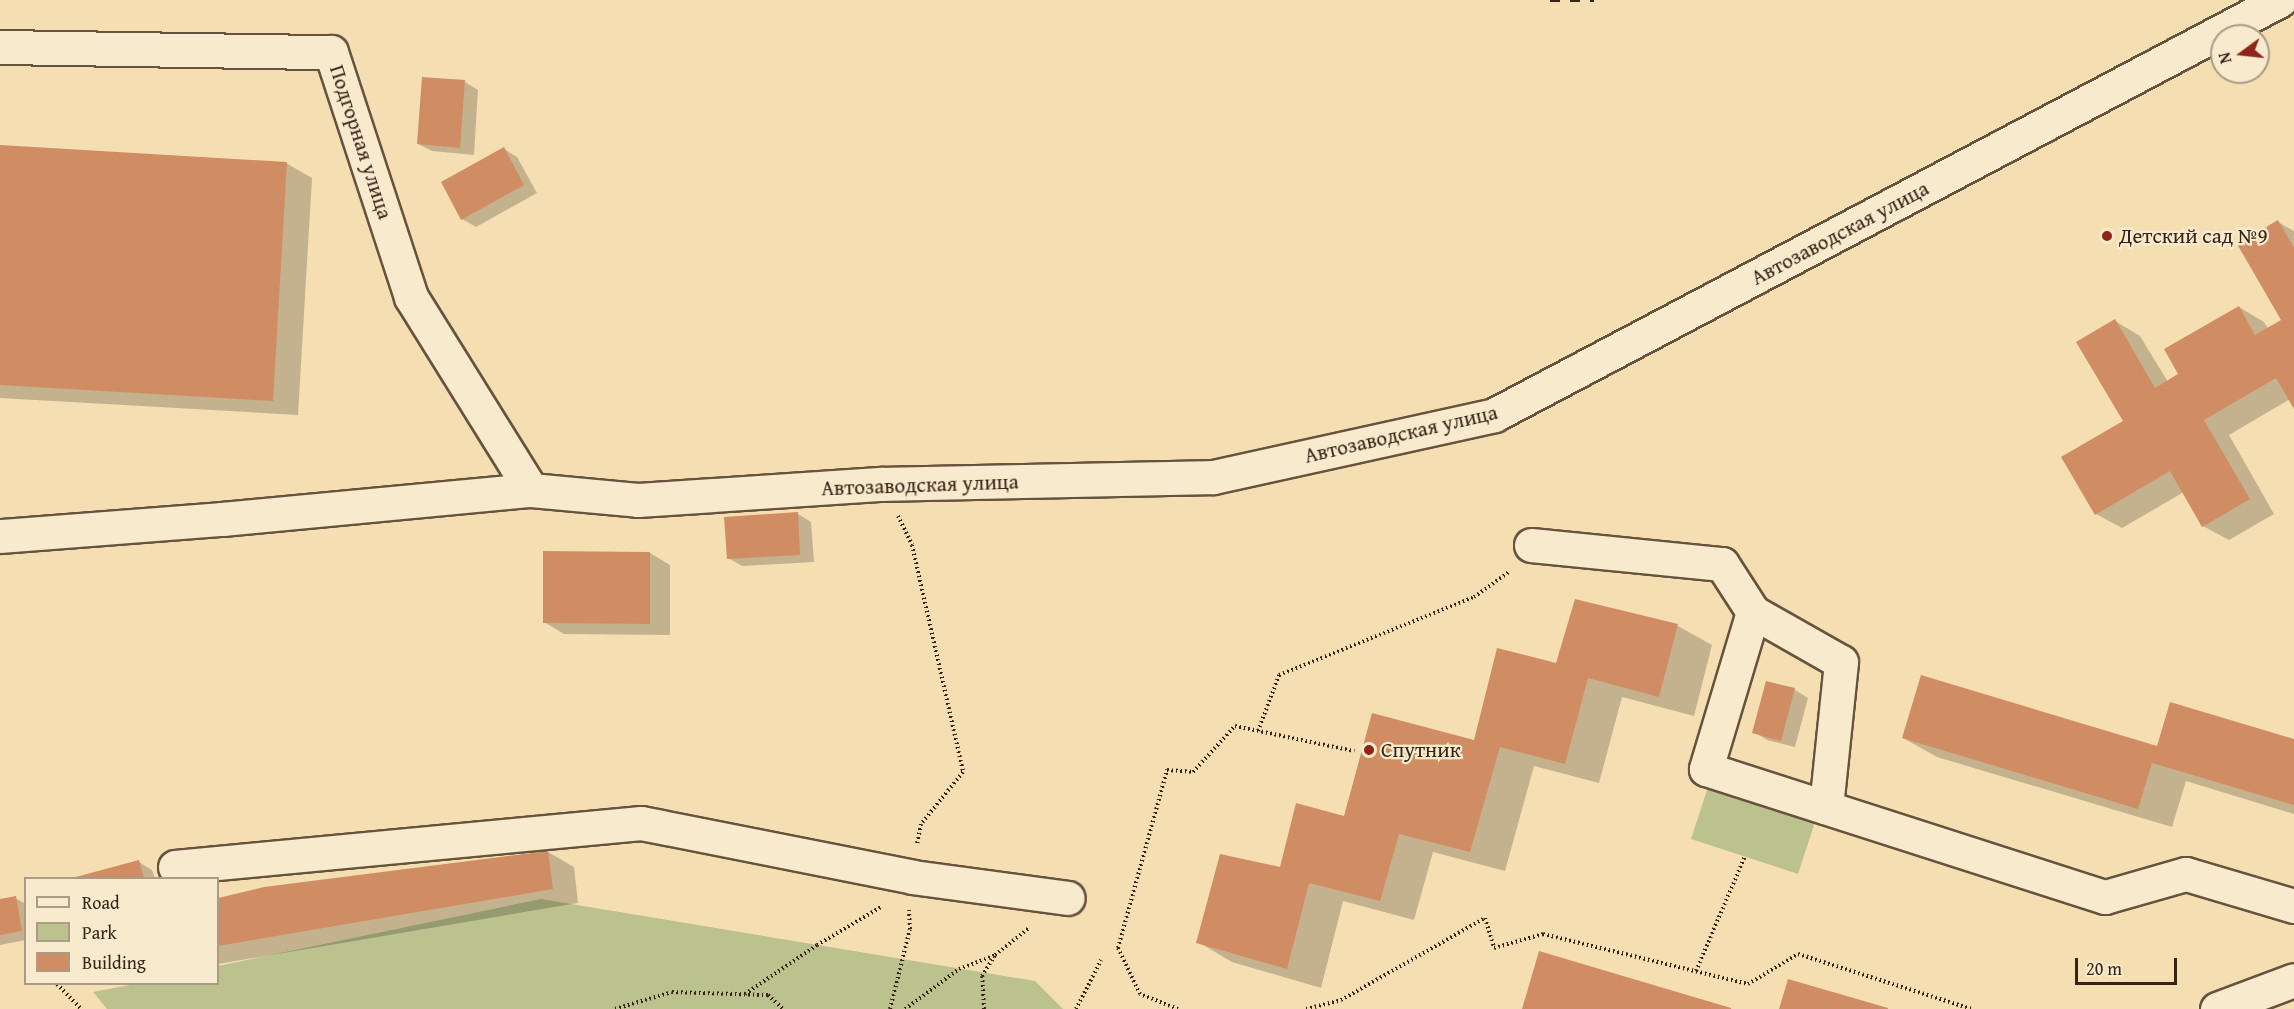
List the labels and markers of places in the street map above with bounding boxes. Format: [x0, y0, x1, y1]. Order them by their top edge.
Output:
place label: Детский сад №9 [2119, 223, 2268, 249]
marker: Детский сад №9 [2100, 229, 2114, 243]
place label: Спутник [1381, 737, 1461, 763]
marker: Спутник [1362, 743, 1376, 757]

